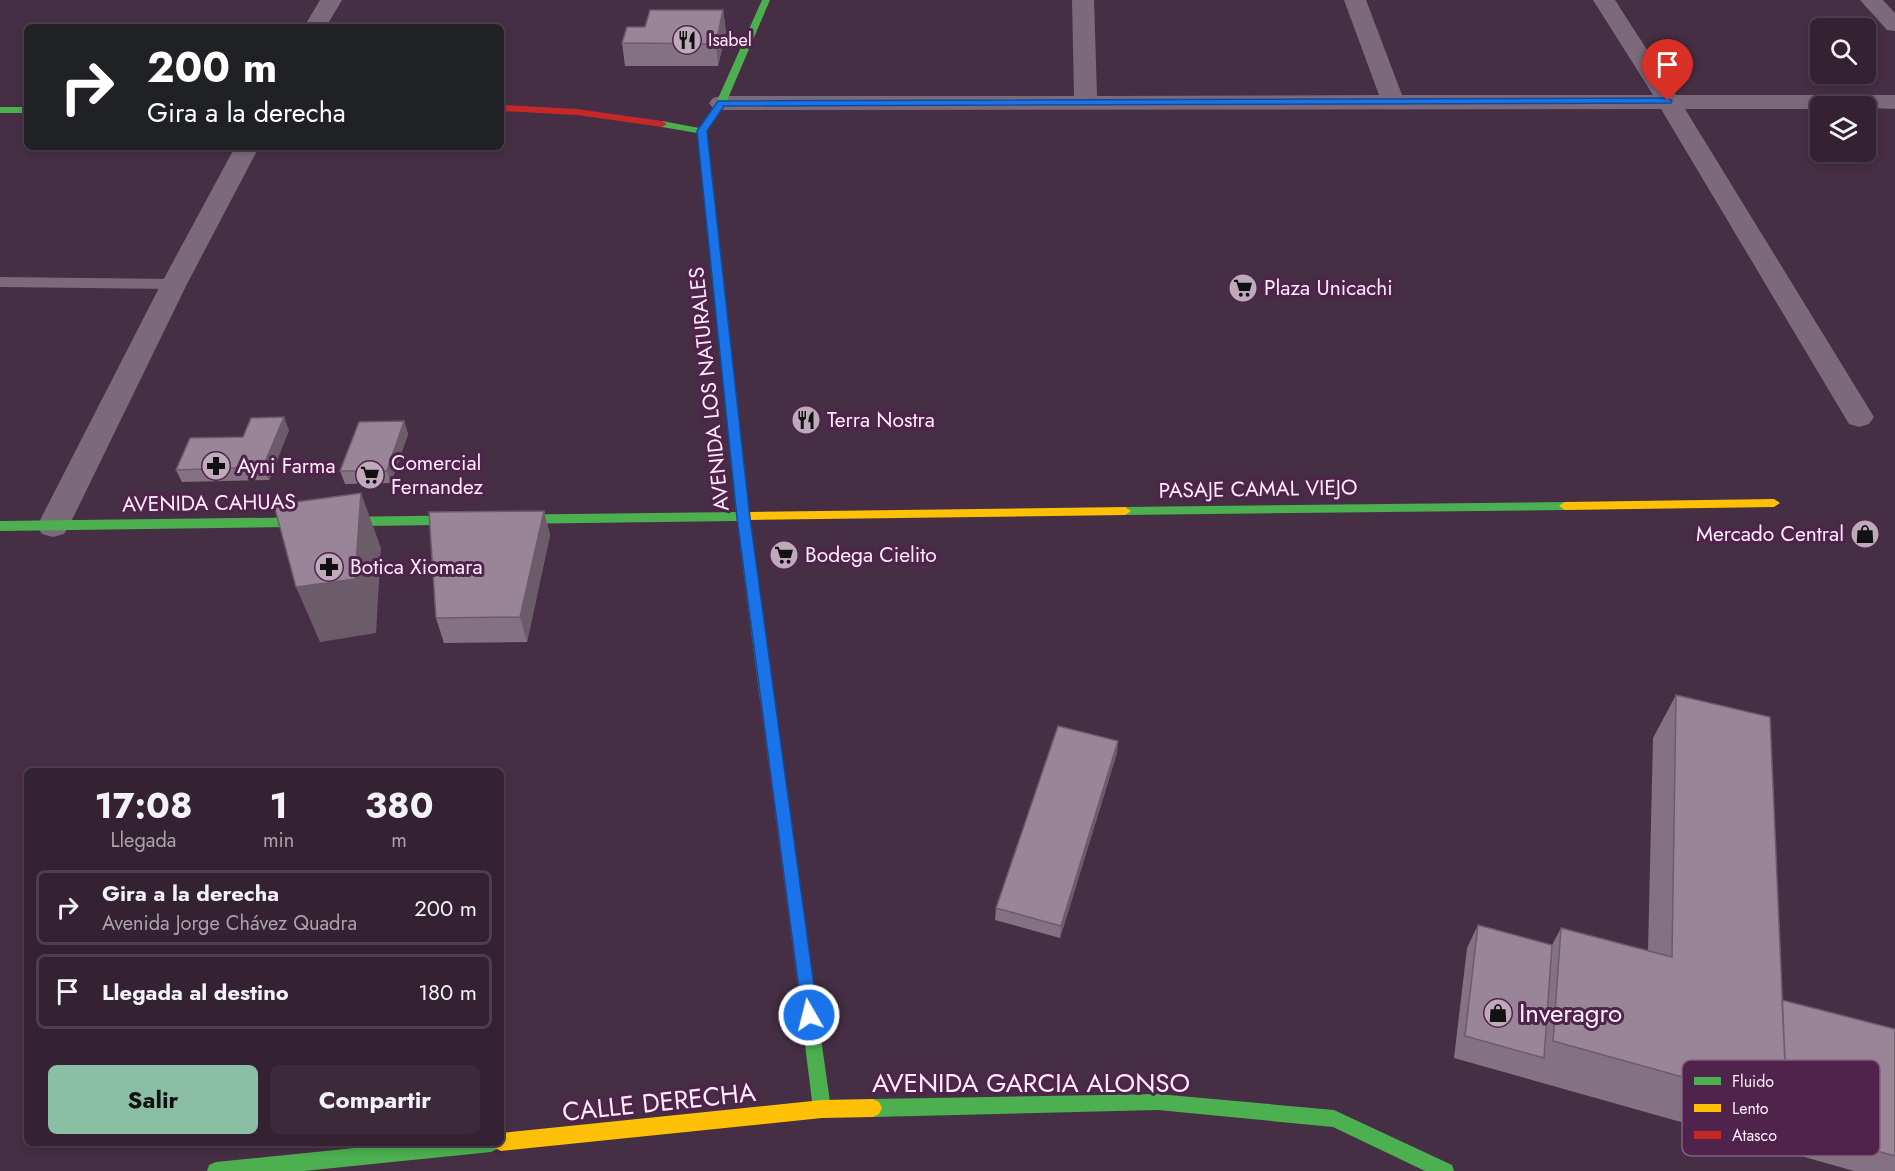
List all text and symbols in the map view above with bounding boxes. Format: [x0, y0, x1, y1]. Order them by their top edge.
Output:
map controls [1810, 18, 1876, 162]
button: search [1810, 18, 1876, 84]
restaurant icon: Isabel [671, 24, 703, 56]
place label: Isabel [708, 27, 752, 53]
text: 200 m [147, 37, 277, 98]
pin [1642, 39, 1693, 101]
icon: right [48, 48, 126, 126]
icon: arrive [1651, 48, 1684, 81]
text: Gira a la derecha [147, 93, 346, 132]
button: layers [1810, 96, 1876, 162]
street label: AVENIDA LOS NATURALES [681, 265, 737, 513]
supermarket icon: Plaza Unicachi [1227, 272, 1259, 304]
place label: Plaza Unicachi [1264, 273, 1393, 303]
restaurant icon: Terra Nostra [790, 404, 822, 436]
place label: Terra Nostra [827, 405, 935, 435]
place label: Comercial Fernandez [391, 448, 484, 502]
pharmacy icon: Ayni Farma [200, 450, 232, 482]
place label: Ayni Farma [237, 451, 336, 481]
supermarket icon: Comercial Fernandez [354, 459, 386, 491]
street label: PASAJE CAMAL VIEJO [1158, 472, 1358, 506]
street label: AVENIDA CAHUAS [122, 486, 296, 520]
shop icon: Mercado Central [1849, 518, 1881, 550]
place label: Mercado Central [1696, 519, 1844, 549]
supermarket icon: Bodega Cielito [768, 539, 800, 571]
place label: Bodega Cielito [805, 540, 937, 570]
pharmacy icon: Botica Xiomara [313, 551, 345, 583]
place label: Botica Xiomara [350, 552, 483, 582]
text: 17:08 [94, 779, 193, 831]
text: 1 [269, 779, 288, 831]
text: 380 [365, 779, 434, 831]
text: Llegada [111, 826, 176, 855]
text: min [263, 826, 294, 855]
text: m [391, 826, 407, 855]
text: Gira a la derecha [102, 877, 279, 909]
icon: right [51, 891, 84, 924]
text: 200 m [414, 892, 477, 924]
text: Avenida Jorge Chávez Quadra [102, 909, 357, 938]
icon: arrive [51, 975, 84, 1008]
text: Llegada al destino [102, 976, 289, 1008]
text: 180 m [418, 976, 477, 1008]
position arrow [777, 983, 841, 1047]
place label: Inveragro [1519, 994, 1622, 1032]
shop icon: Inveragro [1482, 997, 1514, 1029]
legend [1682, 1060, 1880, 1156]
street label: AVENIDA GARCIA ALONSO [872, 1064, 1190, 1102]
button: Salir [48, 1065, 258, 1134]
button: Compartir [270, 1065, 480, 1134]
text: Fluido [1732, 1070, 1774, 1093]
street label: CALLE DERECHA [560, 1073, 759, 1131]
text: Lento [1732, 1097, 1769, 1120]
text: Atasco [1732, 1124, 1777, 1147]

